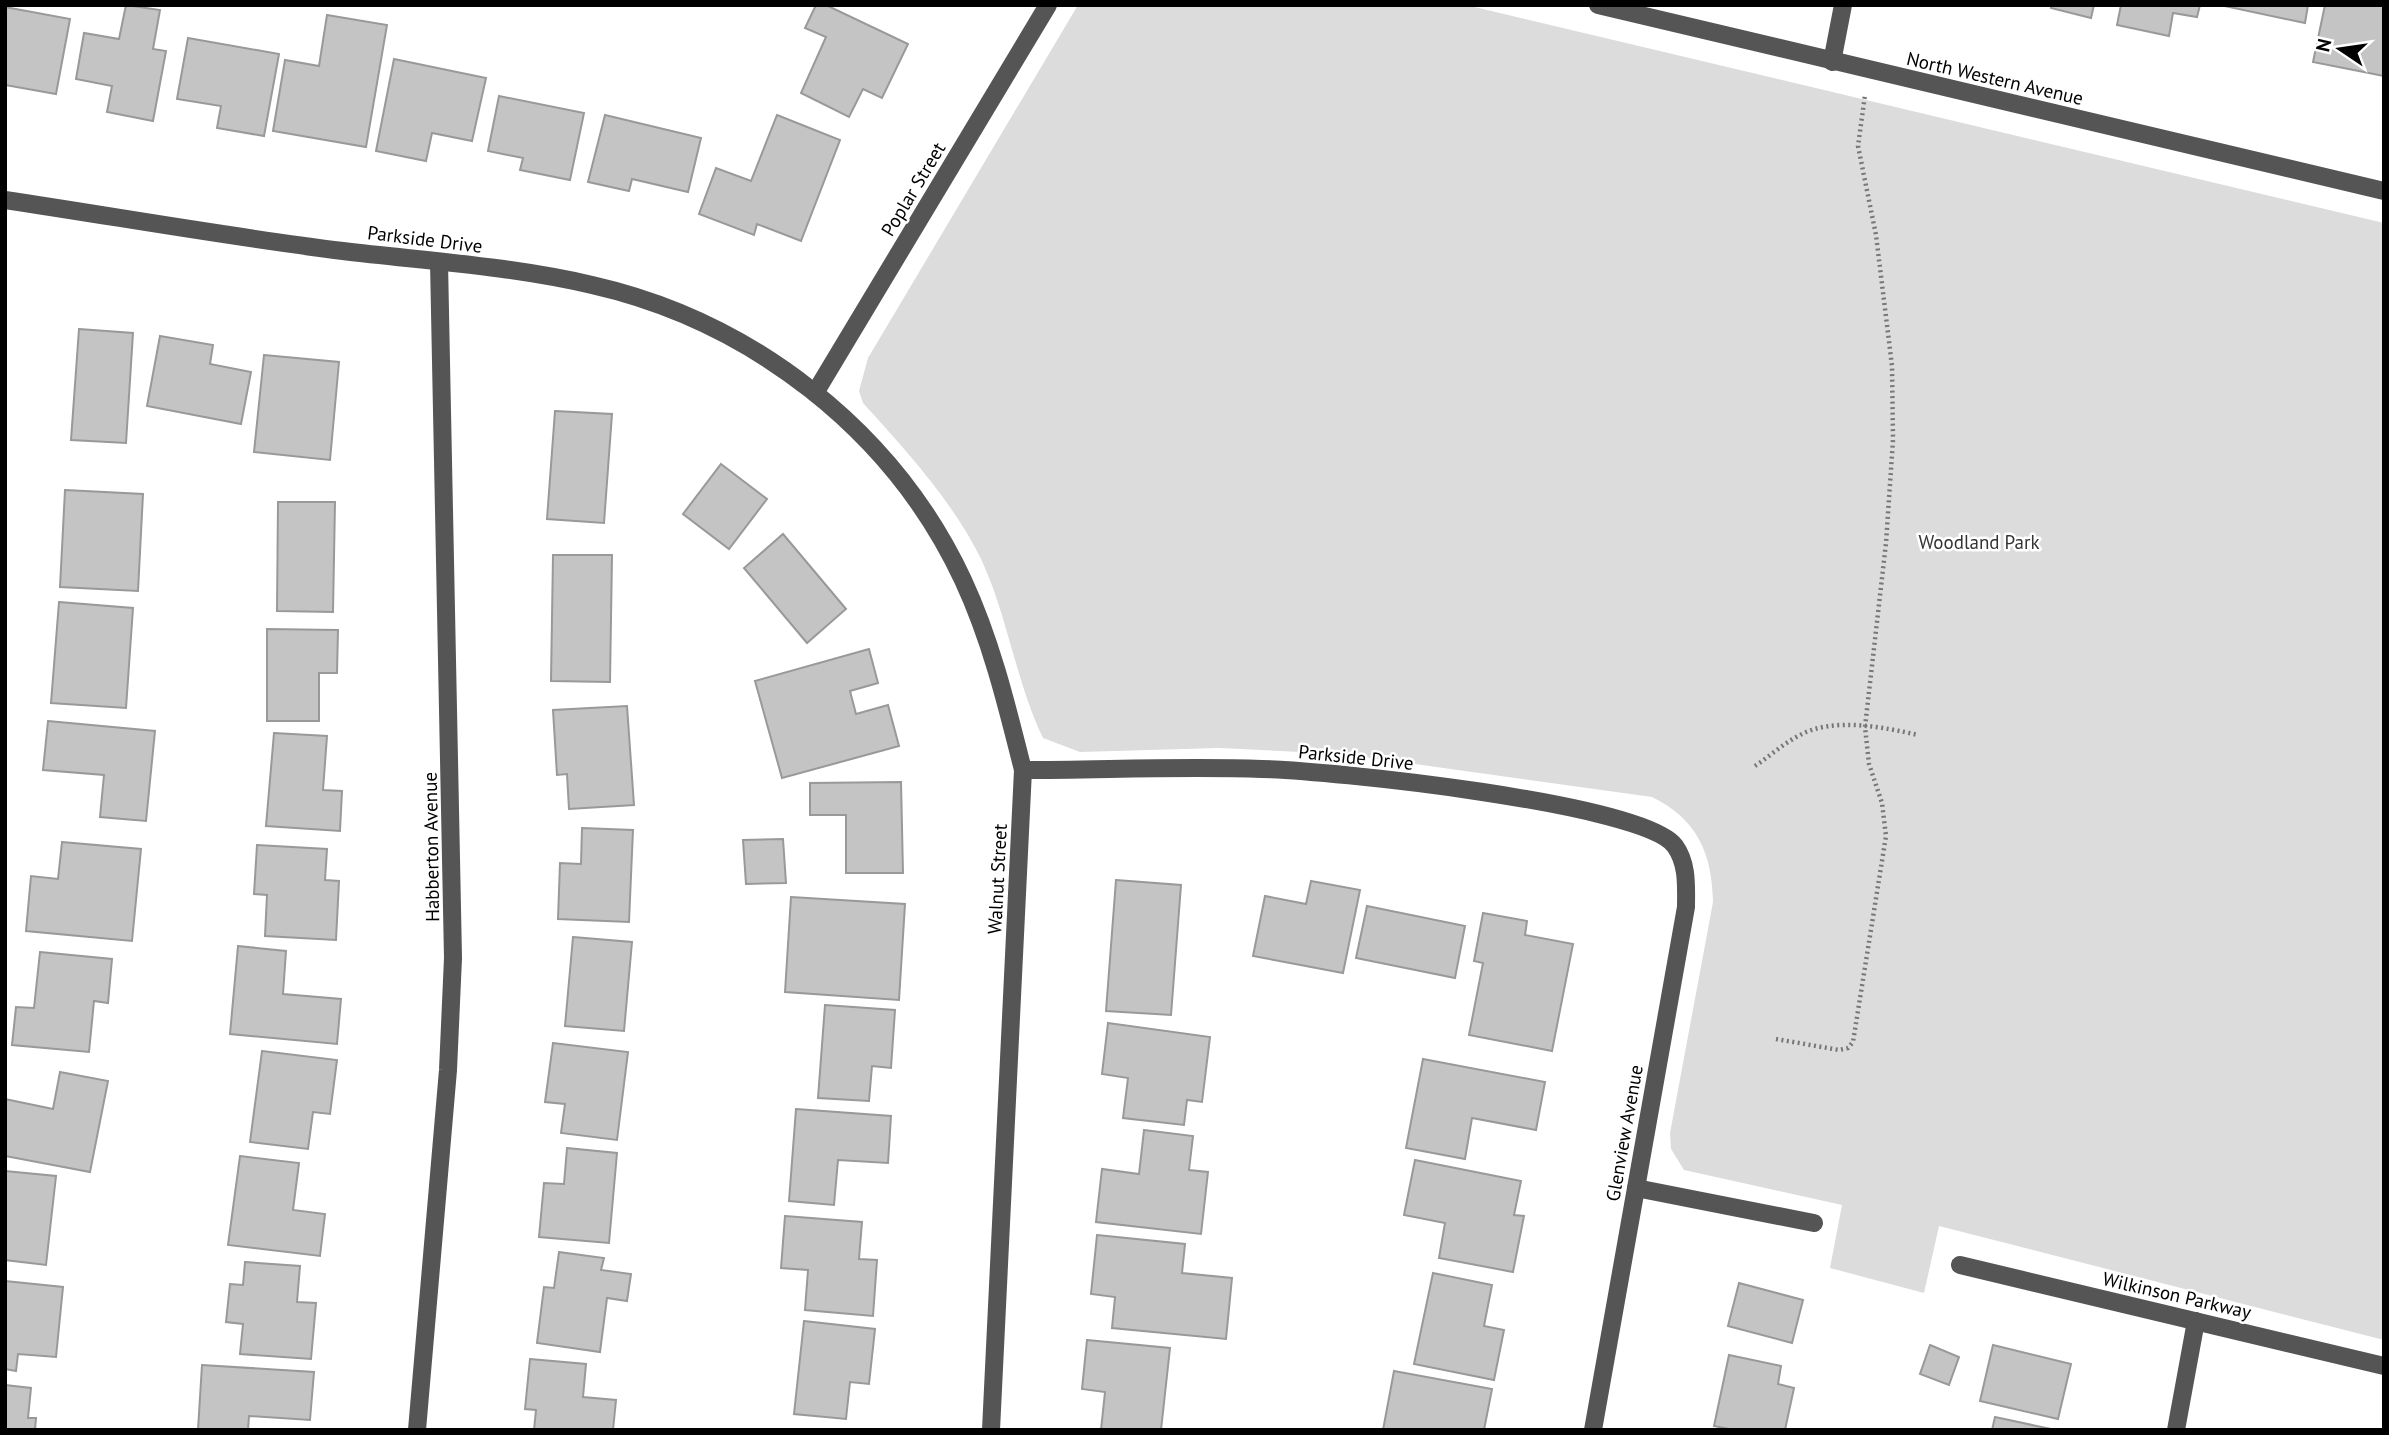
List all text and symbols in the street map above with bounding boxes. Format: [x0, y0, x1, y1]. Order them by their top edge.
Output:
north arrow [2305, 14, 2375, 84]
text: N [2310, 36, 2337, 54]
street label: North Western Avenue [1904, 46, 2086, 110]
street label: Poplar Street [876, 137, 951, 240]
street label: Parkside Drive [366, 220, 484, 258]
park label: Woodland Park [1918, 530, 2040, 554]
street label: Parkside Drive [1297, 739, 1415, 775]
street label: Habberton Avenue [418, 772, 444, 922]
street label: Walnut Street [982, 823, 1012, 935]
street label: Glenview Avenue [1600, 1063, 1648, 1203]
street label: Wilkinson Parkway [2100, 1266, 2254, 1324]

